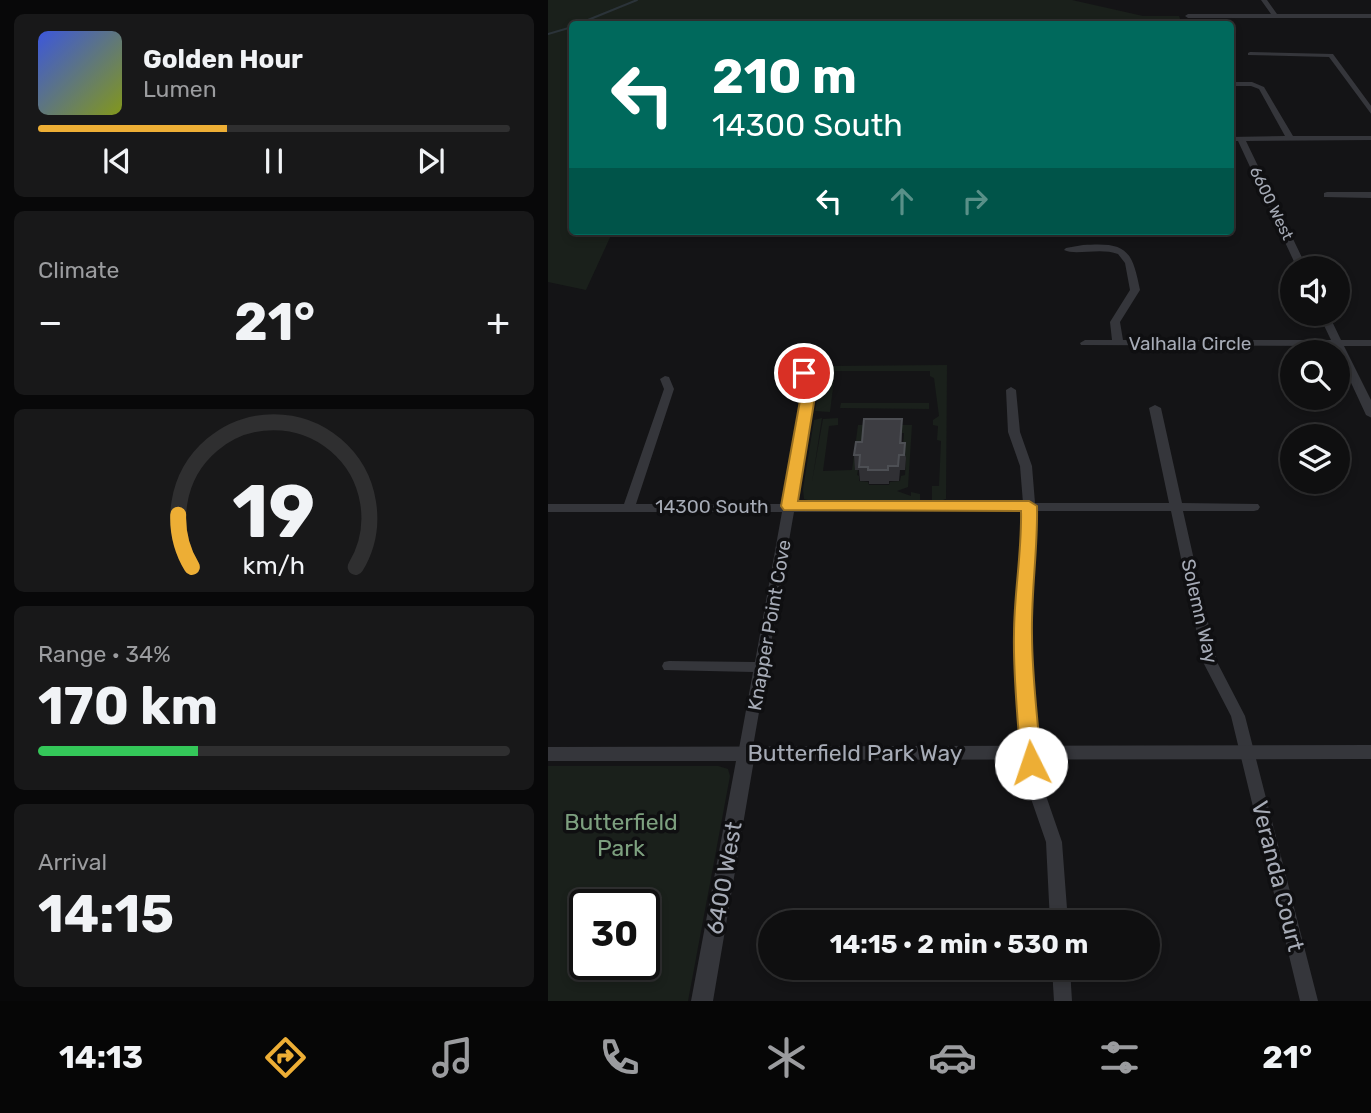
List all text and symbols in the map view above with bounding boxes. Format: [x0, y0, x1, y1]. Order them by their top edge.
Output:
text: Golden Hour [143, 44, 303, 75]
text: 210 m [712, 47, 857, 105]
icon: left [597, 49, 688, 140]
text: Lumen [143, 75, 217, 103]
text: 14300 South [712, 106, 903, 144]
icon: previous [98, 142, 136, 180]
icon: pause [255, 142, 293, 180]
icon: next [412, 142, 450, 180]
street label: 6600 West [1246, 163, 1297, 243]
icon: left [810, 182, 848, 220]
icon: ahead [883, 182, 921, 220]
icon: right [956, 182, 994, 220]
text: Climate [38, 256, 119, 284]
map controls [1280, 256, 1350, 494]
button: sound [1280, 256, 1350, 326]
text: 21° [234, 291, 315, 353]
text: − [38, 299, 63, 345]
text: + [486, 299, 510, 345]
street label: Valhalla Circle [1129, 332, 1251, 355]
button: search [1280, 340, 1350, 410]
pin [774, 343, 834, 403]
icon: arrive [785, 354, 823, 392]
button: layers [1280, 424, 1350, 494]
text: 19 [233, 469, 315, 555]
street label: 14300 South [655, 495, 769, 518]
street label: Knapper Point Cove [743, 538, 796, 712]
text: km/h [243, 550, 305, 579]
street label: Solemn Way [1176, 557, 1223, 665]
text: Range · 34% [38, 640, 171, 668]
text: 170 km [38, 675, 218, 737]
position arrow [994, 726, 1068, 800]
street label: Butterfield Park Way [747, 739, 963, 767]
street label: Veranda Court [1246, 798, 1310, 954]
park label: Butterfield Park [564, 808, 678, 862]
street label: 6400 West [700, 819, 748, 937]
text: Arrival [38, 848, 107, 876]
text: 14:15 [38, 883, 174, 945]
speed limit sign: 30 [569, 889, 660, 980]
text: 14:15 · 2 min · 530 m [830, 929, 1088, 960]
icon: directions [261, 1033, 310, 1082]
icon: music [428, 1033, 477, 1082]
icon: phone [595, 1033, 644, 1082]
icon: climate [762, 1033, 811, 1082]
icon: car [928, 1033, 977, 1082]
icon: filters [1095, 1033, 1144, 1082]
text: 14:13 [59, 1038, 143, 1076]
text: 21° [1262, 1038, 1312, 1076]

